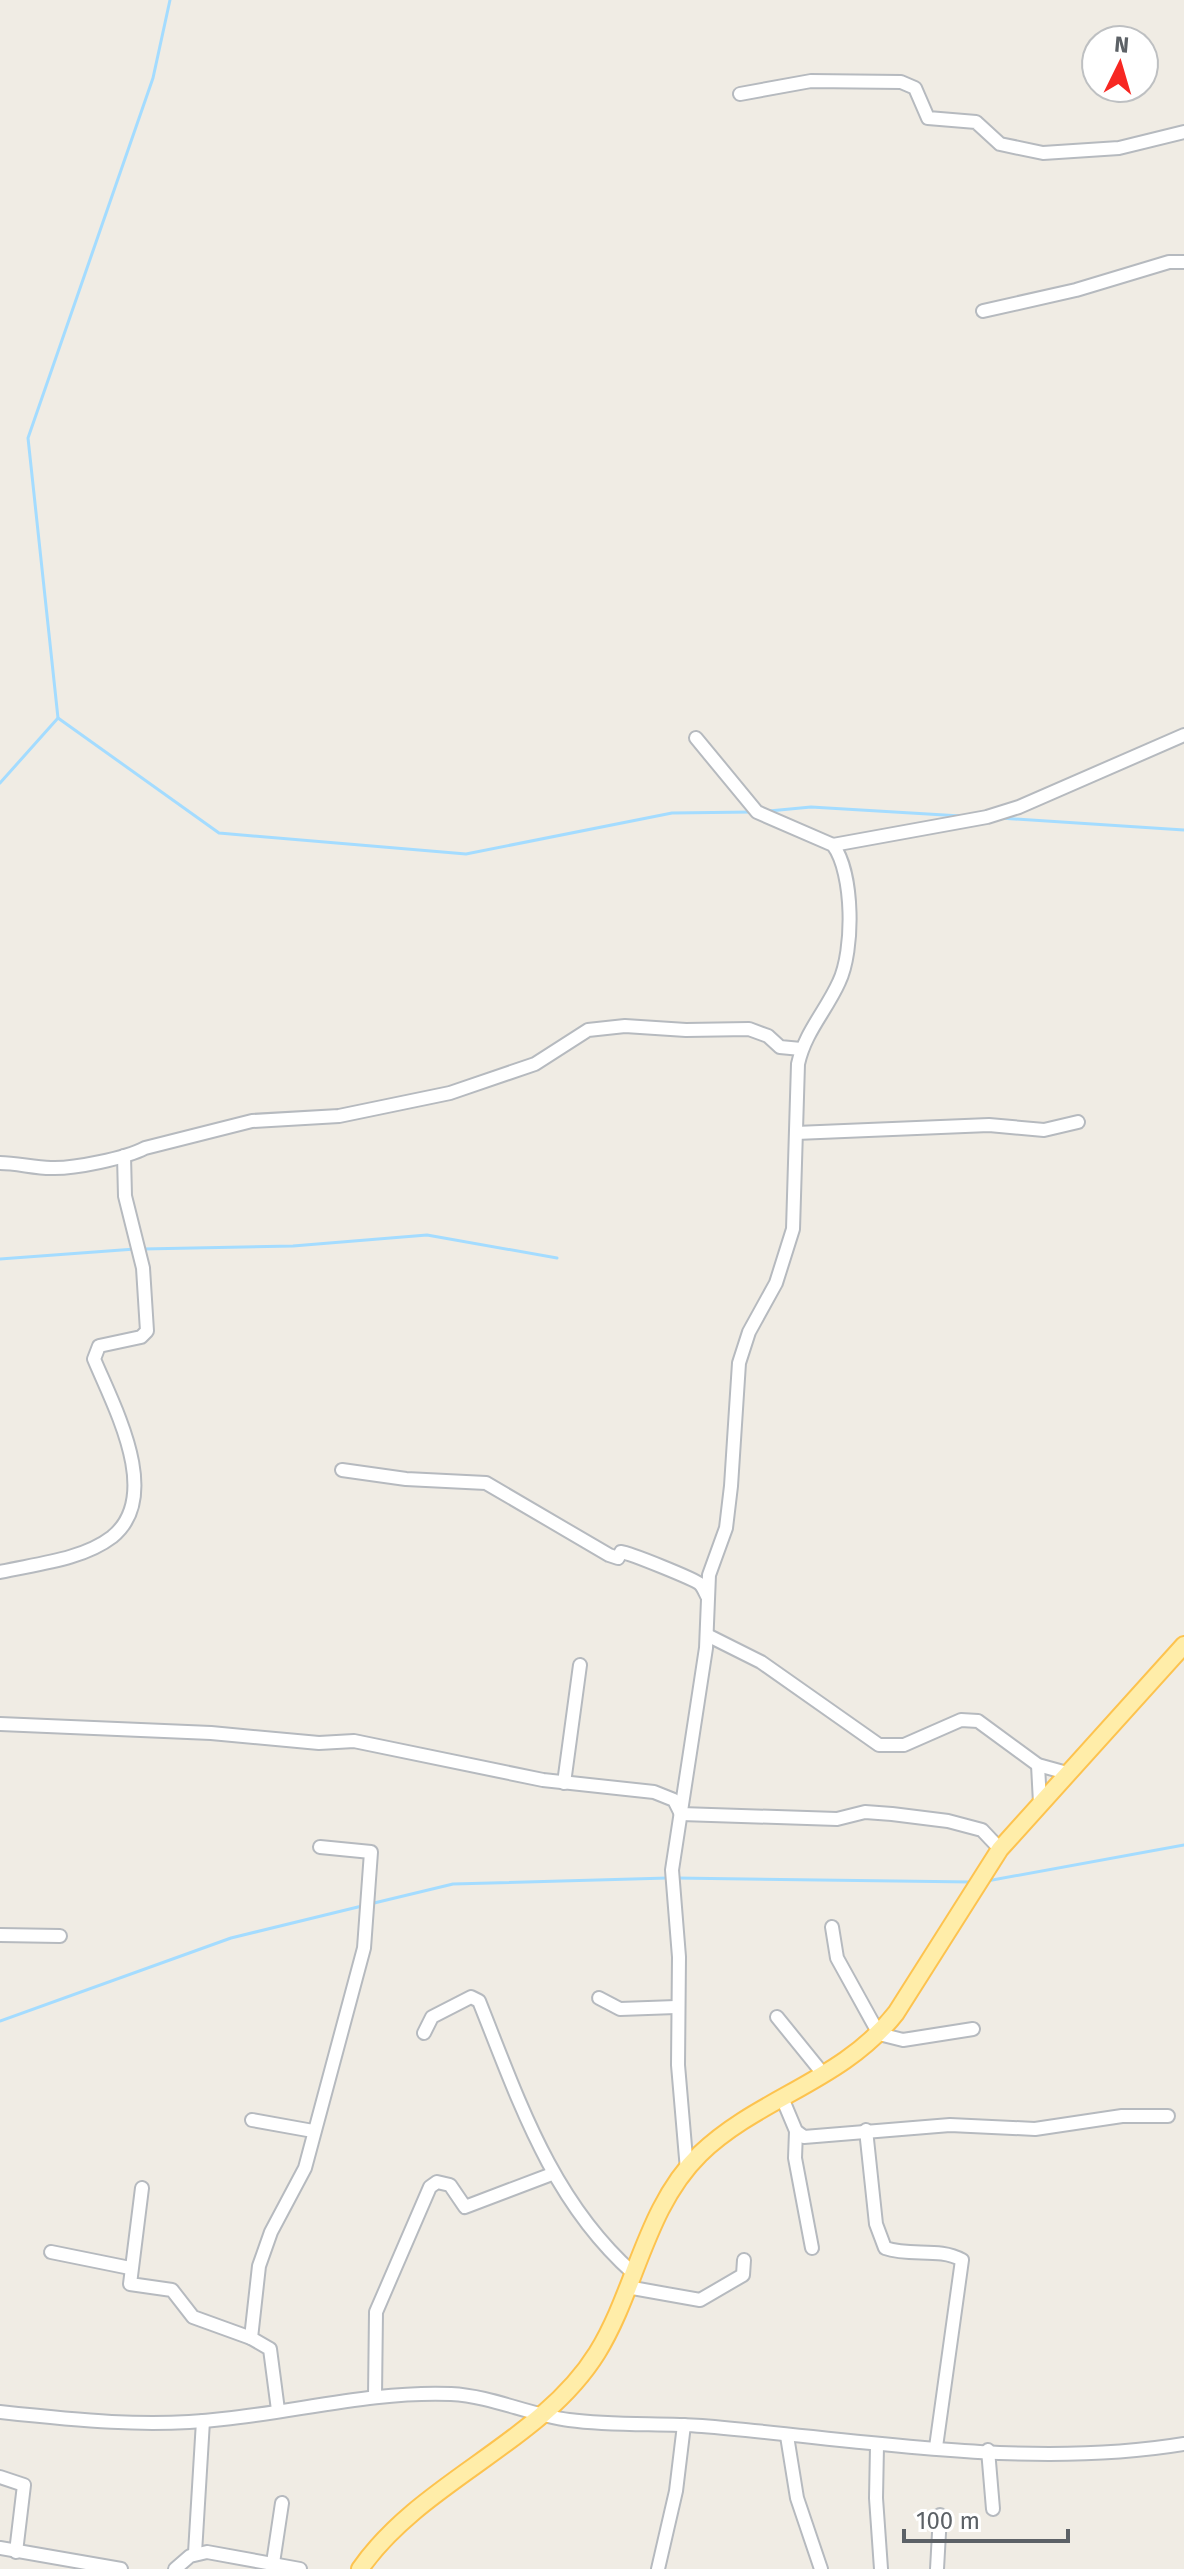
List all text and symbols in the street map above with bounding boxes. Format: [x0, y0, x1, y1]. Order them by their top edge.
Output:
north arrow [1080, 24, 1160, 104]
text: N [1113, 30, 1130, 59]
scale bar [904, 2493, 1068, 2543]
text: 100 m [916, 2507, 980, 2535]

